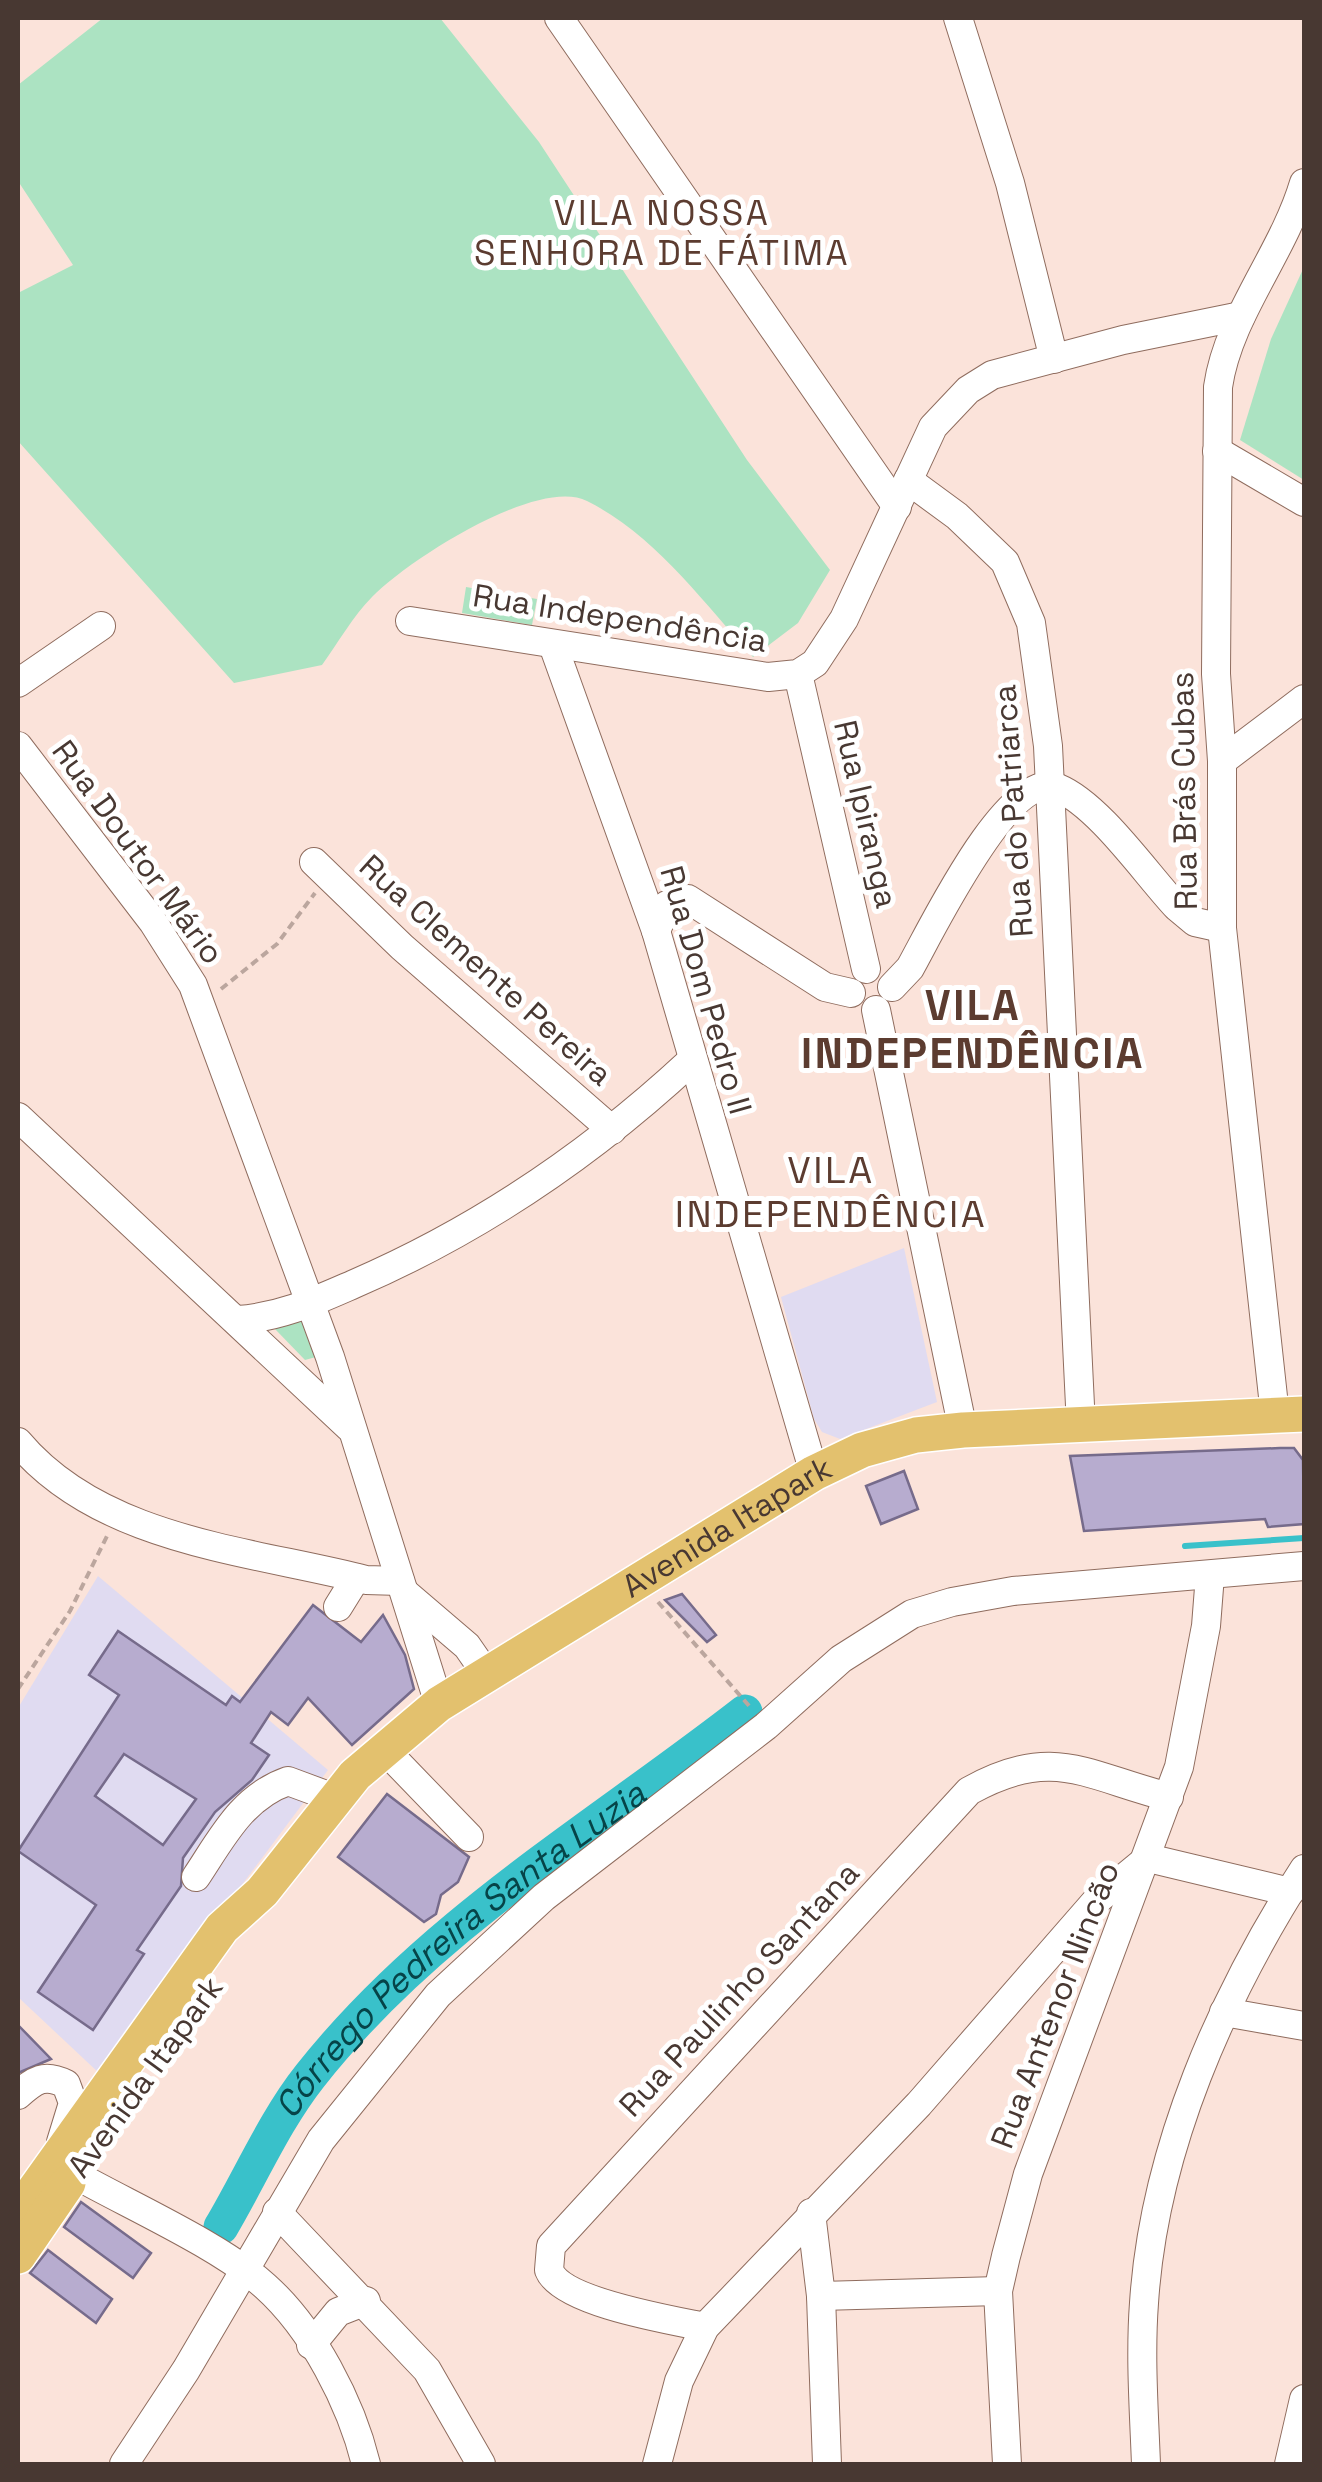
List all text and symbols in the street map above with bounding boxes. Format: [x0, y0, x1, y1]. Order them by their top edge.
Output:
district label: VILA NOSSA SENHORA DE FÁTIMA [474, 191, 850, 275]
street label: Rua Independência [470, 575, 770, 661]
street label: Rua Brás Cubas [1162, 672, 1206, 910]
street label: Rua do Patriarca [984, 683, 1042, 939]
street label: Rua Ipiranga [825, 716, 907, 912]
street label: Rua Doutor Mário [43, 732, 233, 972]
street label: Rua Clemente Pereira [351, 846, 621, 1094]
street label: Rua Dom Pedro II [651, 861, 761, 1119]
district label: VILA INDEPENDÊNCIA [801, 979, 1145, 1080]
district label: VILA INDEPENDÊNCIA [675, 1146, 987, 1238]
street label: Avenida Itapark [615, 1447, 838, 1606]
water label: Córrego Pedreira Santa Luzia [265, 1771, 655, 2126]
street label: Rua Paulinho Santana [610, 1853, 868, 2125]
street label: Rua Antenor Nincão [982, 1856, 1128, 2154]
street label: Avenida Itapark [59, 1969, 231, 2185]

